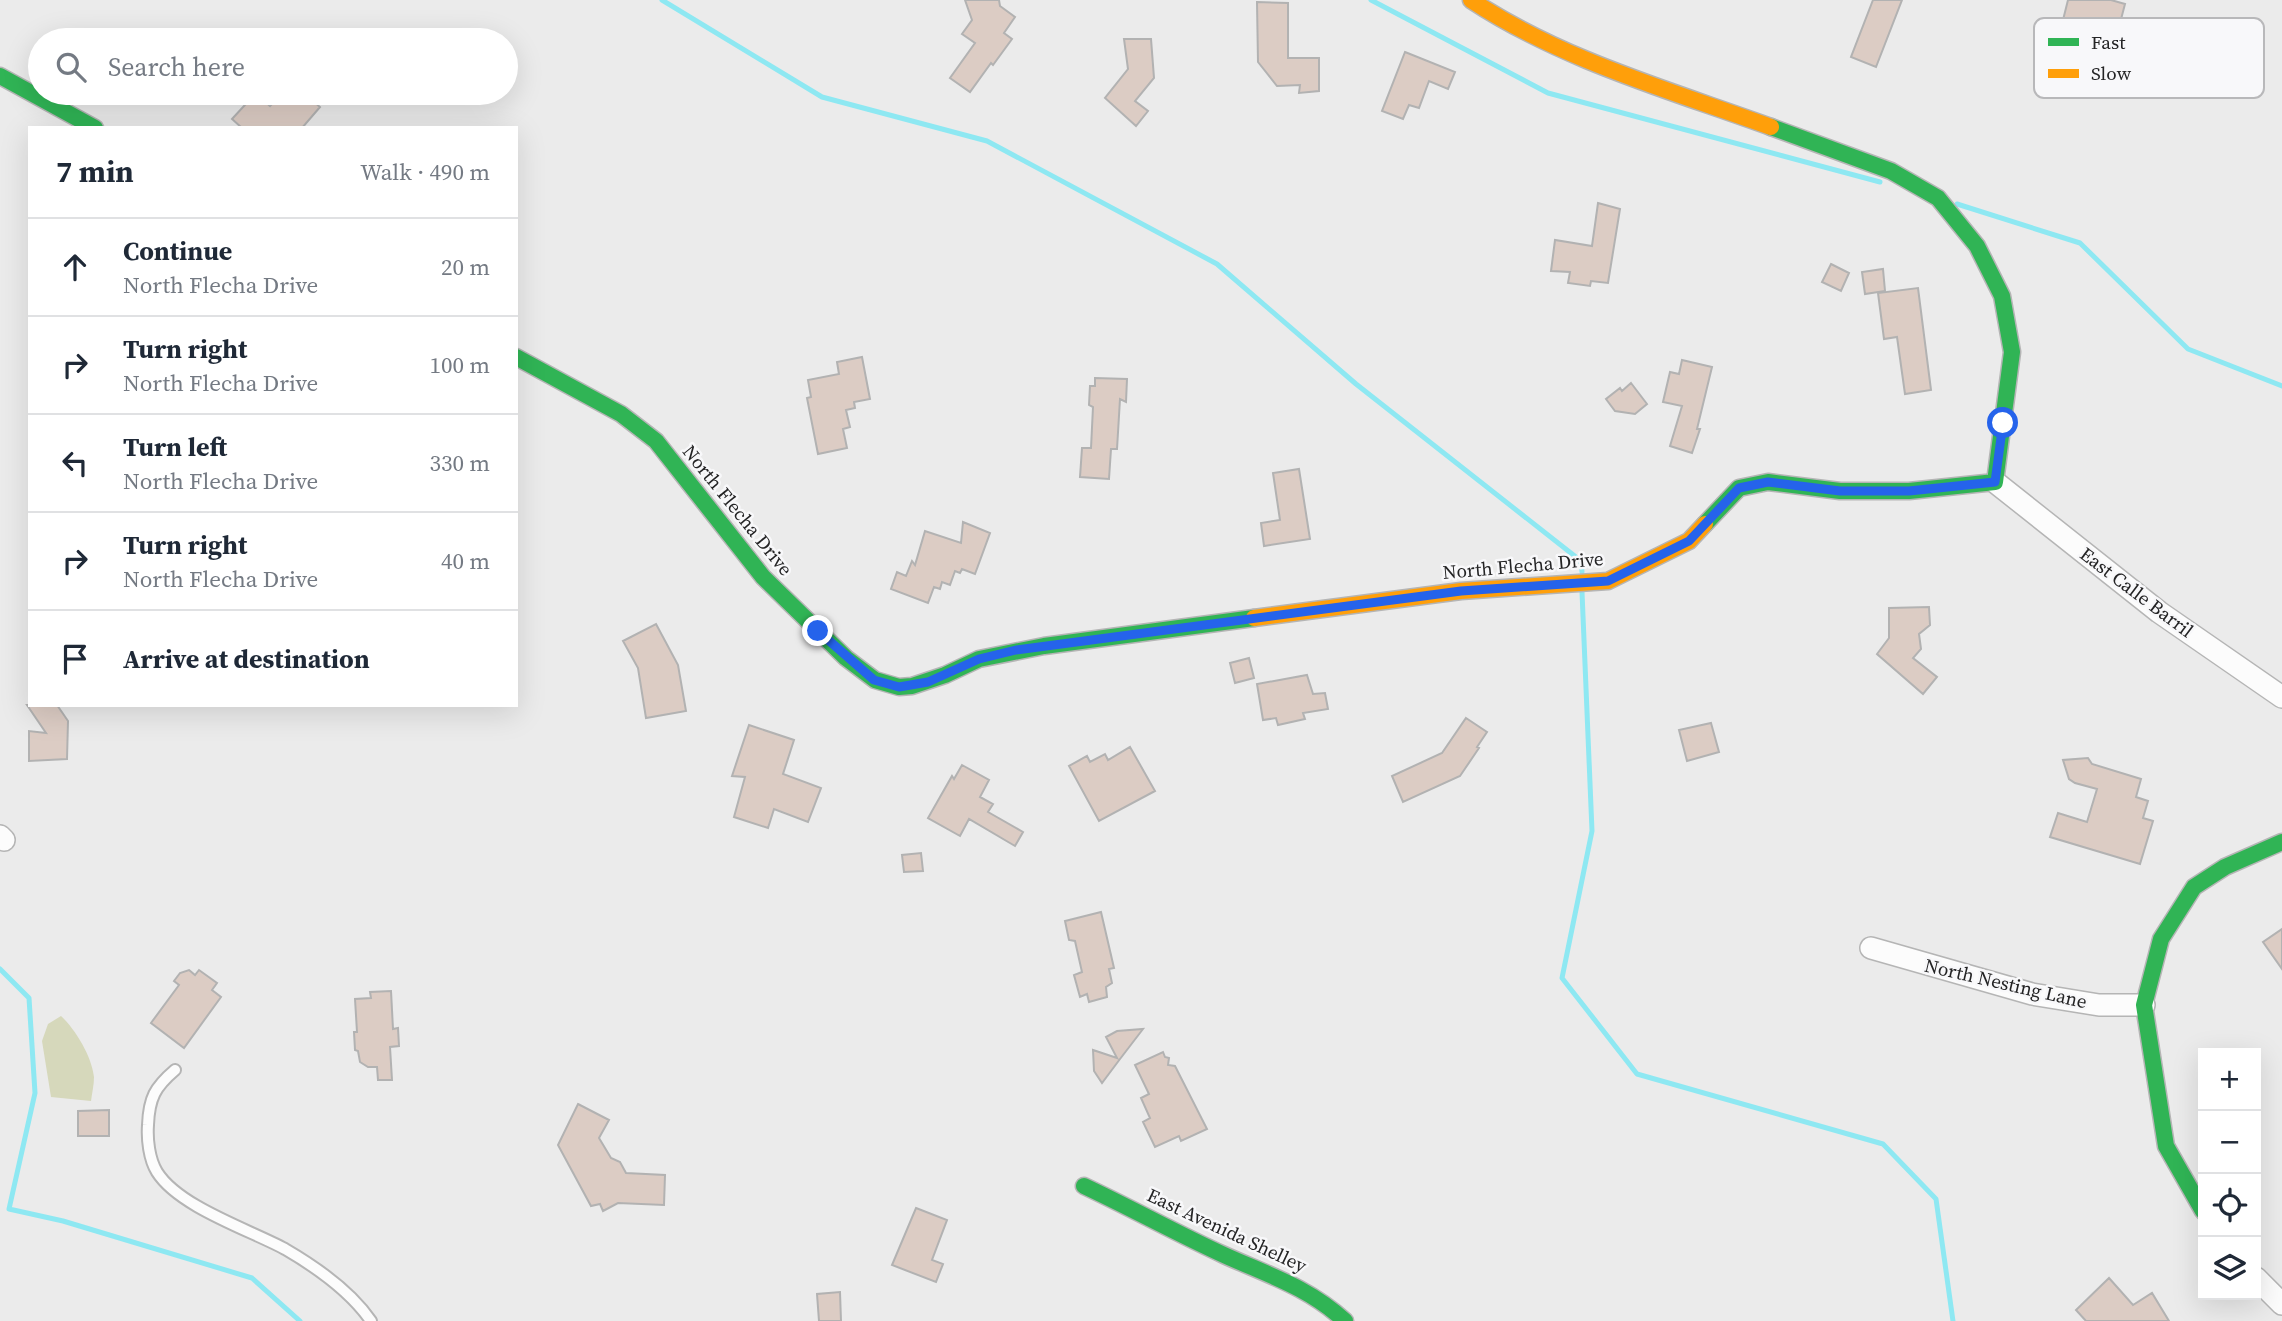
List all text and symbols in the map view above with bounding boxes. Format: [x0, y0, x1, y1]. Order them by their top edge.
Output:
legend [2034, 18, 2264, 98]
search box [28, 28, 518, 105]
text: Fast [2091, 29, 2126, 55]
icon: search [52, 48, 90, 86]
text: Search here [108, 49, 245, 85]
text: Slow [2091, 60, 2132, 86]
text: 7 min [56, 151, 134, 192]
text: Walk · 490 m [360, 156, 490, 188]
text: Continue [123, 233, 232, 269]
icon: ahead [56, 248, 94, 286]
text: 20 m [441, 251, 490, 283]
text: North Flecha Drive [123, 269, 318, 301]
text: Turn right [123, 331, 247, 367]
icon: right [56, 346, 94, 384]
text: 100 m [429, 349, 490, 381]
text: North Flecha Drive [123, 367, 318, 399]
route start [1987, 407, 2018, 438]
text: Turn left [123, 429, 227, 465]
street label: North Flecha Drive [677, 439, 799, 581]
icon: left [56, 444, 94, 482]
text: 330 m [429, 447, 490, 479]
text: North Flecha Drive [123, 465, 318, 497]
text: Turn right [123, 527, 247, 563]
street label: East Calle Barril [2075, 541, 2199, 644]
icon: right [56, 542, 94, 580]
text: 40 m [441, 545, 490, 577]
street label: North Flecha Drive [1442, 545, 1604, 585]
text: North Flecha Drive [123, 563, 318, 595]
route end [802, 615, 833, 646]
icon: arrive [56, 640, 94, 678]
text: Arrive at destination [123, 641, 370, 677]
street label: North Nesting Lane [1922, 952, 2090, 1014]
map controls [2198, 1048, 2261, 1300]
button: + [2198, 1048, 2261, 1111]
button: − [2198, 1111, 2261, 1174]
button: locate [2198, 1174, 2261, 1237]
street label: East Avenida Shelley [1143, 1182, 1311, 1278]
button: layers [2198, 1237, 2261, 1300]

